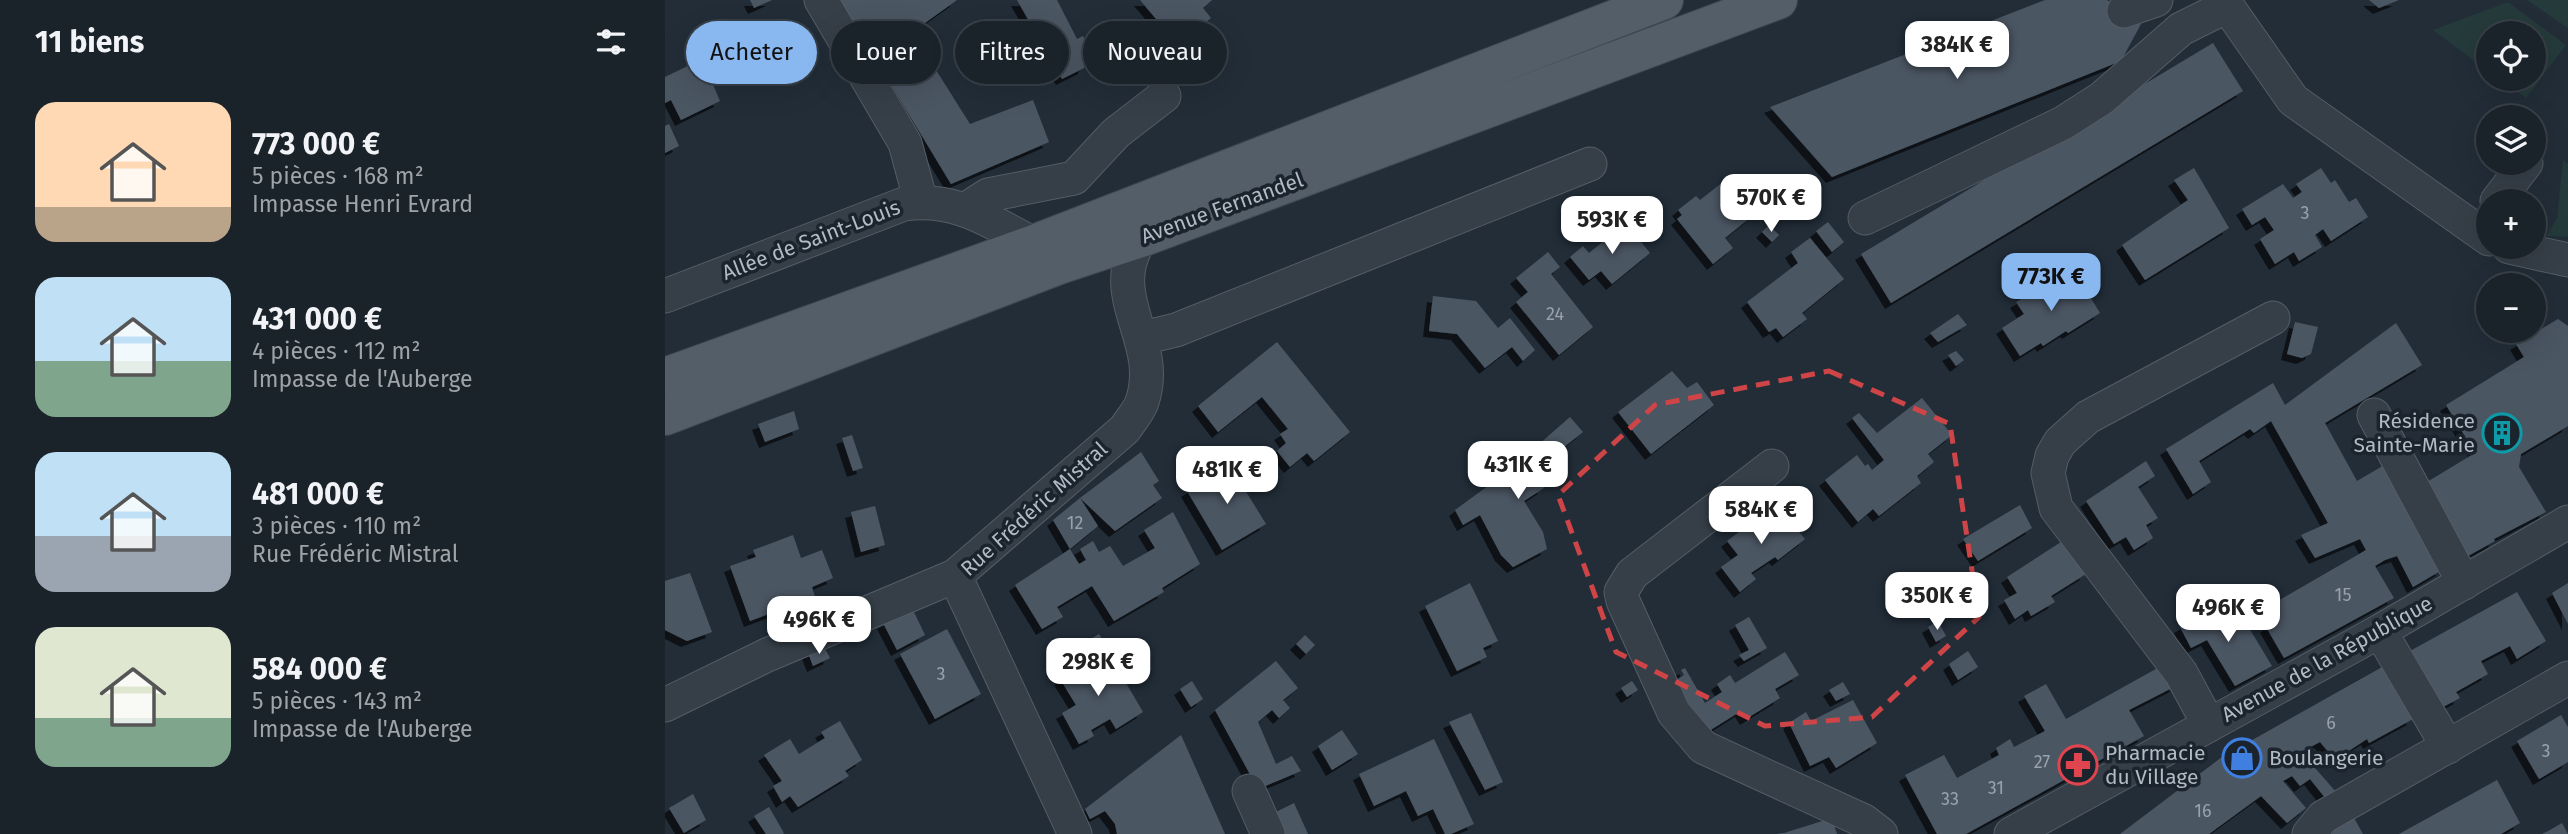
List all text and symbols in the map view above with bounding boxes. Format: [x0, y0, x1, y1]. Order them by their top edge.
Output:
chip: Acheter [686, 21, 817, 84]
chip: Louer [831, 21, 941, 84]
chip: Filtres [955, 21, 1069, 84]
chip: Nouveau [1083, 21, 1227, 84]
map controls [2476, 21, 2546, 343]
button: locate [2476, 21, 2546, 91]
pin: 384K € [1900, 22, 2014, 81]
icon: filters [592, 23, 630, 61]
text: 11 biens [35, 24, 144, 60]
text: 384K € [1921, 30, 1993, 58]
button: layers [2476, 105, 2546, 175]
text: 773 000 € [252, 126, 380, 162]
icon: home [91, 130, 175, 214]
text: 5 pièces · 168 m² [252, 162, 424, 190]
street label: Avenue Fernandel [1137, 167, 1307, 249]
pin: 570K € [1714, 174, 1828, 234]
text: 570K € [1736, 183, 1806, 211]
button: + [2476, 189, 2546, 259]
text: Impasse Henri Evrard [252, 190, 473, 218]
street label: Allée de Saint-Louis [718, 194, 904, 286]
pin: 593K € [1555, 196, 1669, 256]
house number: 3 [2301, 202, 2309, 224]
text: 593K € [1577, 205, 1647, 233]
pin: 773K € [1994, 254, 2108, 313]
text: 773K € [2018, 262, 2084, 290]
button: − [2476, 273, 2546, 343]
text: 431 000 € [252, 301, 382, 337]
house number: 24 [1546, 303, 1564, 325]
icon: home [91, 305, 175, 389]
text: 4 pièces · 112 m² [252, 337, 420, 365]
text: Impasse de l'Auberge [252, 365, 473, 393]
place label: Résidence Sainte-Marie [2353, 408, 2475, 458]
building icon: Résidence Sainte-Marie [2481, 412, 2523, 454]
street label: Rue Frédéric Mistral [955, 436, 1113, 582]
pin: 431K € [1461, 442, 1575, 501]
pin: 481K € [1170, 447, 1284, 506]
text: 431K € [1484, 450, 1552, 478]
text: 481K € [1192, 455, 1262, 483]
text: 481 000 € [252, 476, 384, 512]
icon: home [91, 480, 175, 564]
pin: 584K € [1704, 486, 1818, 546]
text: 584K € [1725, 495, 1797, 523]
text: 3 pièces · 110 m² [252, 512, 421, 540]
house number: 12 [1067, 512, 1083, 534]
text: Rue Frédéric Mistral [252, 540, 458, 568]
pin: 350K € [1880, 572, 1994, 632]
text: 350K € [1901, 581, 1973, 609]
pin: 496K € [2171, 584, 2285, 644]
house number: 15 [2335, 584, 2351, 606]
street label: Avenue de la République [2217, 590, 2437, 728]
text: 496K € [2192, 593, 2264, 621]
pin: 496K € [762, 596, 876, 656]
text: 496K € [783, 605, 855, 633]
pin: 298K € [1041, 638, 1155, 698]
text: 298K € [1062, 647, 1134, 675]
text: 584 000 € [252, 651, 387, 687]
icon: home [91, 655, 175, 739]
house number: 3 [937, 663, 945, 685]
text: 5 pièces · 143 m² [252, 687, 422, 715]
house number: 6 [2326, 712, 2336, 734]
text: Impasse de l'Auberge [252, 715, 473, 743]
shop icon: Boulangerie [2221, 737, 2263, 779]
place label: Pharmacie du Village [2105, 740, 2205, 790]
house number: 3 [2542, 740, 2550, 762]
pharmacy icon: Pharmacie du Village [2057, 744, 2099, 786]
place label: Boulangerie [2269, 745, 2384, 771]
house number: 27 [2034, 751, 2050, 773]
house number: 31 [1988, 777, 2004, 799]
house number: 33 [1941, 788, 1959, 810]
house number: 16 [2194, 800, 2212, 822]

